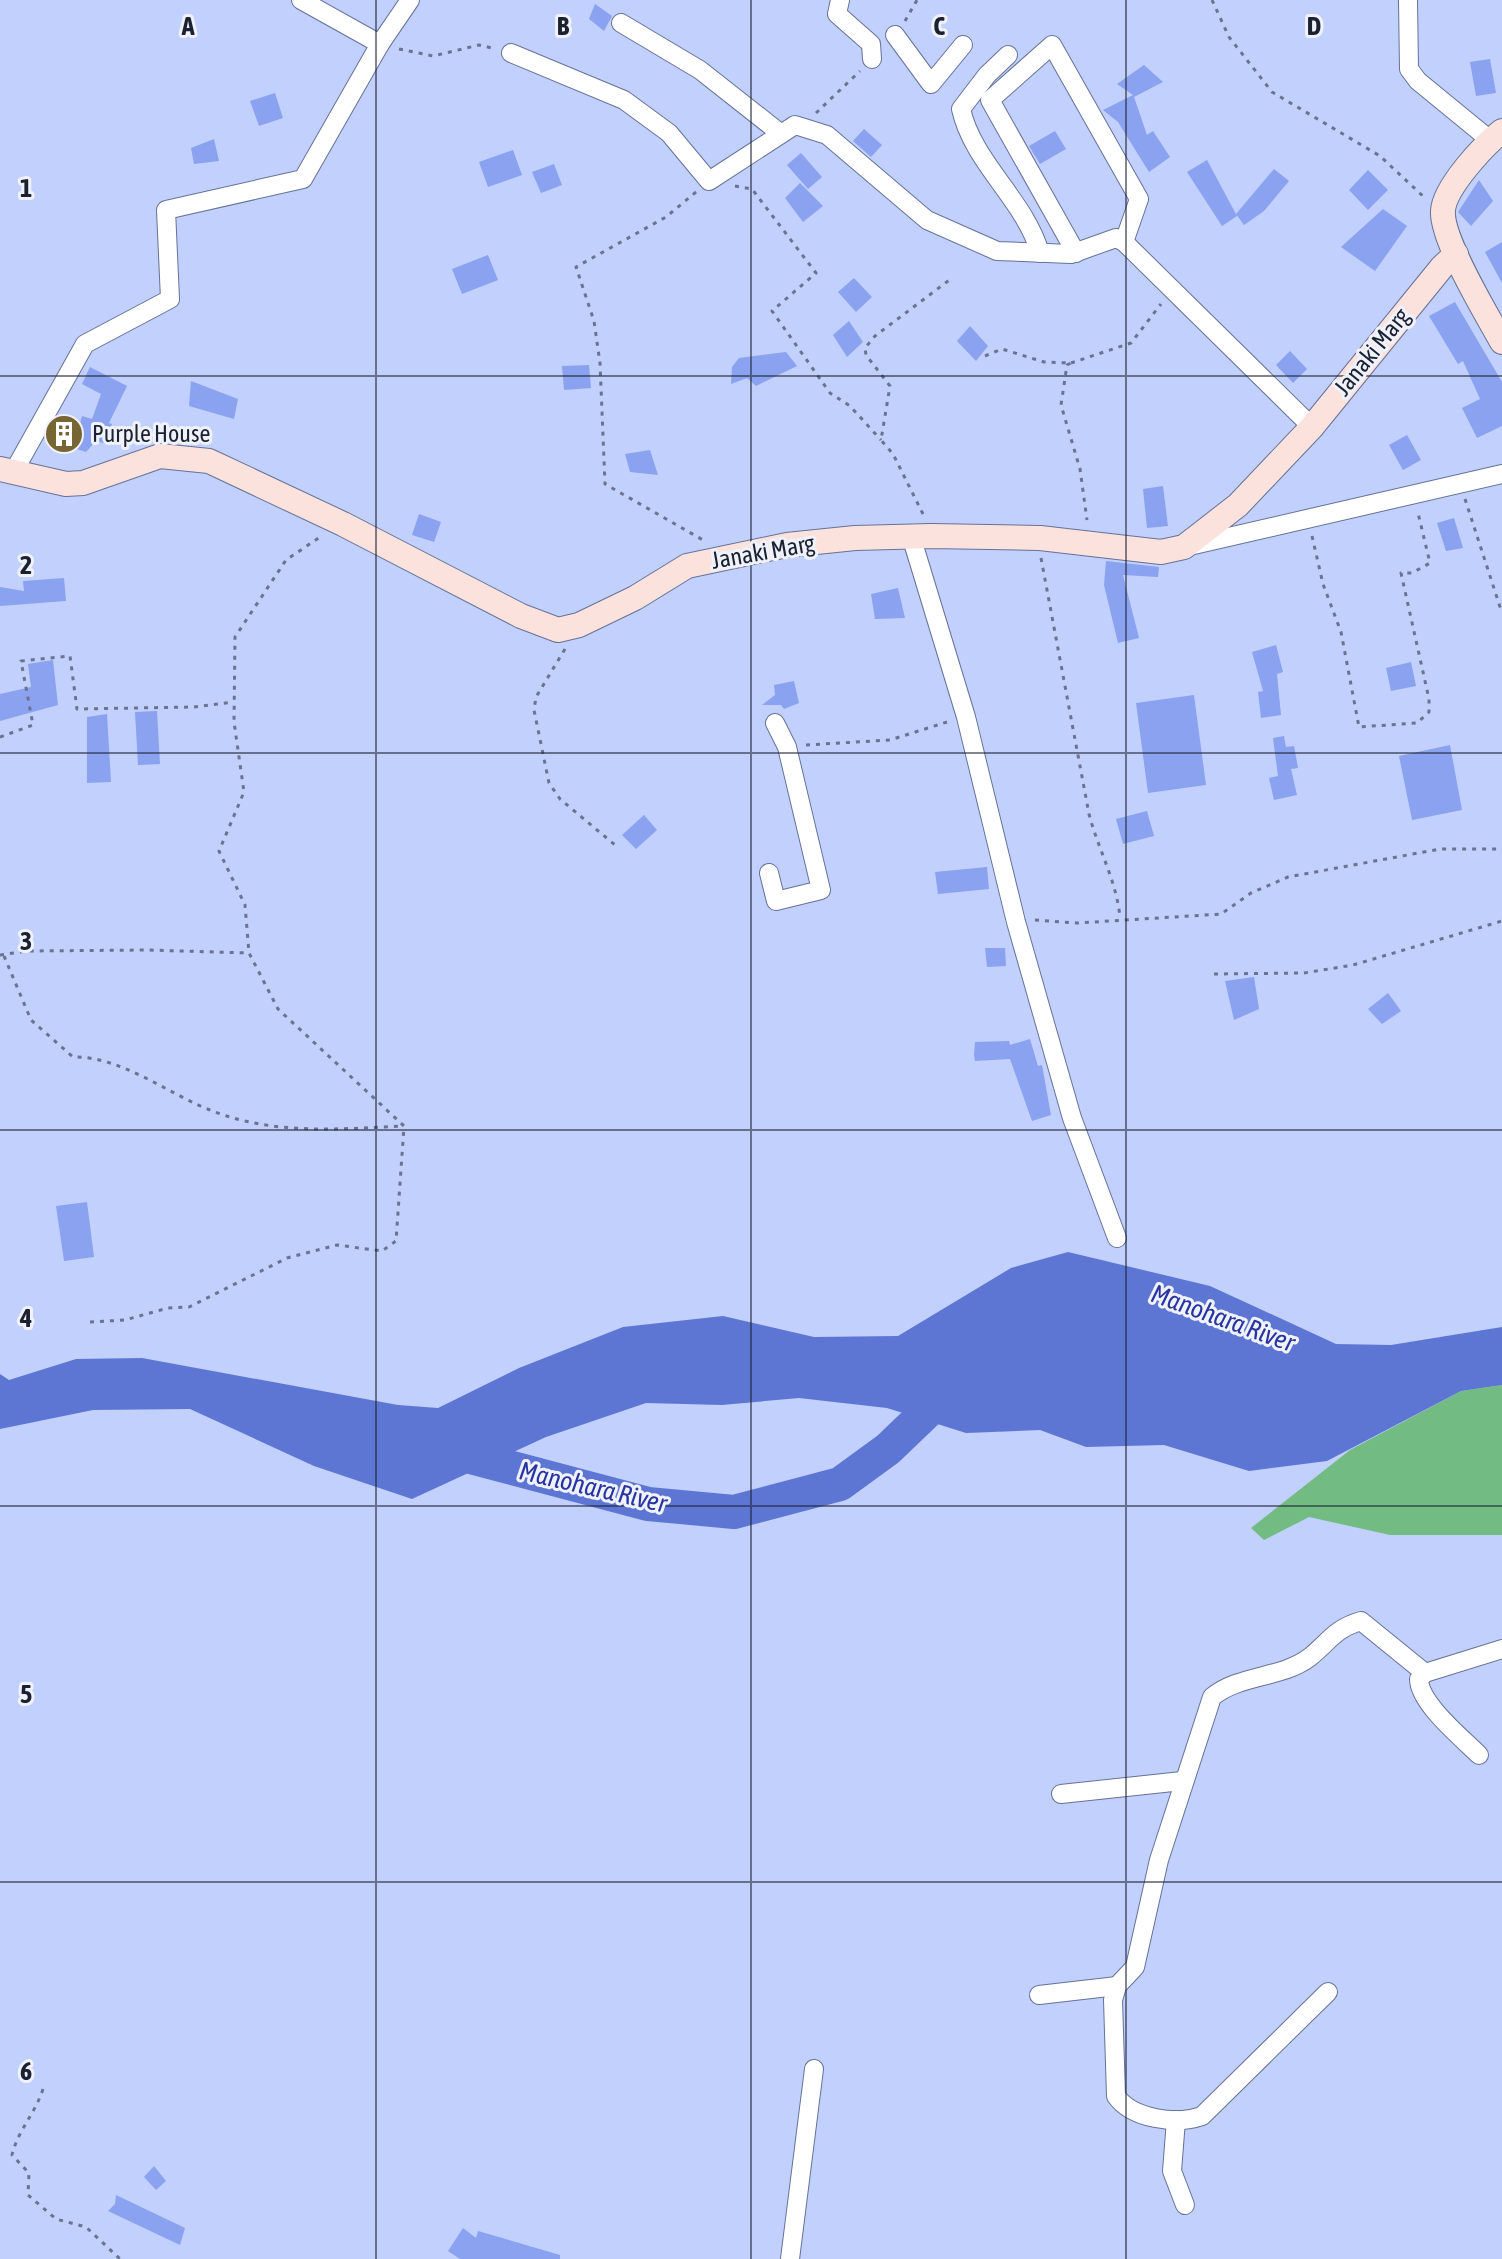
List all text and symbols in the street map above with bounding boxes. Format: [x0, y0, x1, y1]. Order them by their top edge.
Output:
text: A [181, 11, 195, 41]
text: B [557, 11, 570, 41]
text: C [933, 11, 945, 41]
text: D [1307, 11, 1321, 41]
text: 1 [20, 173, 32, 203]
street label: Janaki Marg [1328, 302, 1415, 401]
building icon: Purple House [43, 413, 85, 455]
place label: Purple House [92, 420, 210, 447]
street label: Janaki Marg [709, 529, 817, 574]
text: 2 [20, 550, 32, 580]
text: 3 [20, 926, 32, 956]
water label: Manohara River [1147, 1278, 1300, 1358]
text: 4 [19, 1303, 32, 1333]
water label: Manohara River [516, 1455, 671, 1519]
text: 5 [20, 1679, 32, 1709]
text: 6 [20, 2056, 32, 2086]

